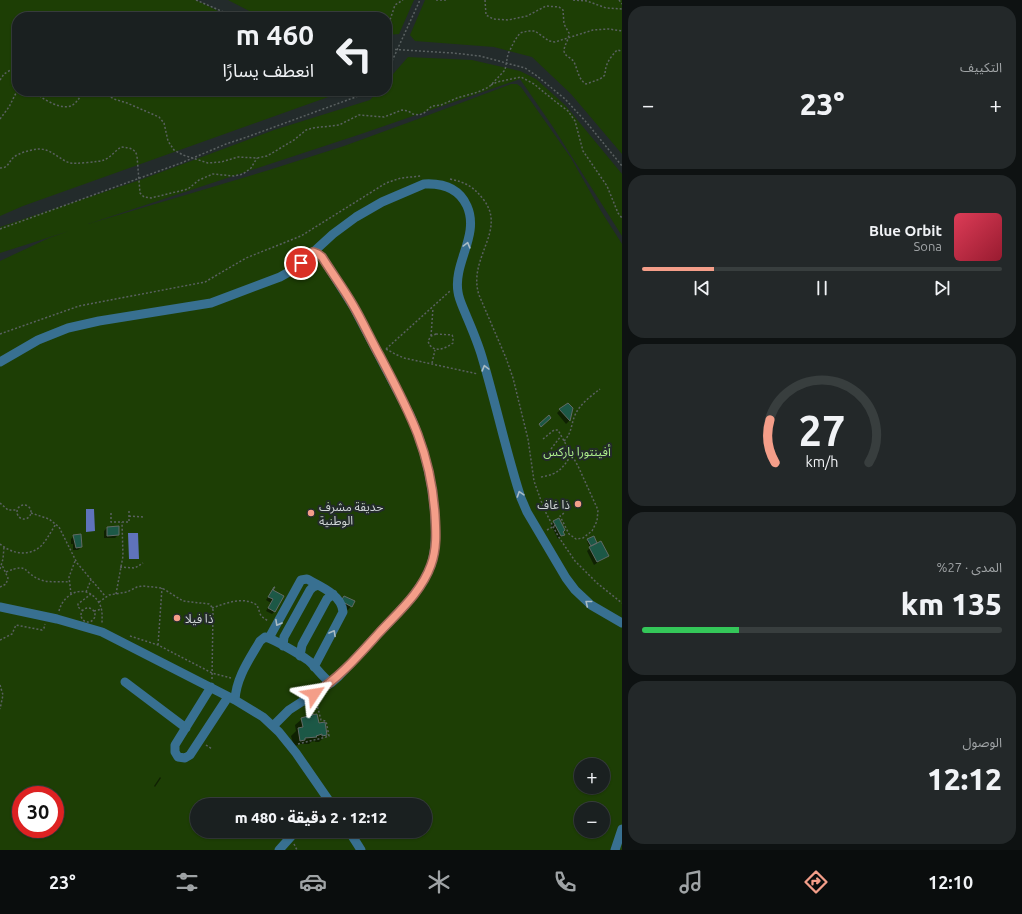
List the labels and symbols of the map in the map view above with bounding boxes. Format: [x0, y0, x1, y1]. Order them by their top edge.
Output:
one-way arrow [462, 241, 471, 248]
pin [284, 246, 318, 280]
one-way arrow [482, 365, 490, 372]
park label: أفينتورا باركس [543, 444, 611, 459]
one-way arrow [516, 490, 524, 497]
place label: ذا غاف [537, 498, 570, 511]
marker: ذا غاف [573, 499, 583, 509]
place label: حديقة مشرف الوطنية [319, 500, 383, 528]
marker: حديقة مشرف الوطنية [306, 508, 316, 518]
one-way arrow [586, 600, 593, 607]
place label: ذا فيلا [185, 612, 214, 626]
marker: ذا فيلا [172, 613, 182, 623]
one-way arrow [275, 619, 282, 626]
one-way arrow [328, 630, 336, 637]
position arrow [293, 673, 335, 715]
speed limit sign: 30 [12, 786, 64, 838]

